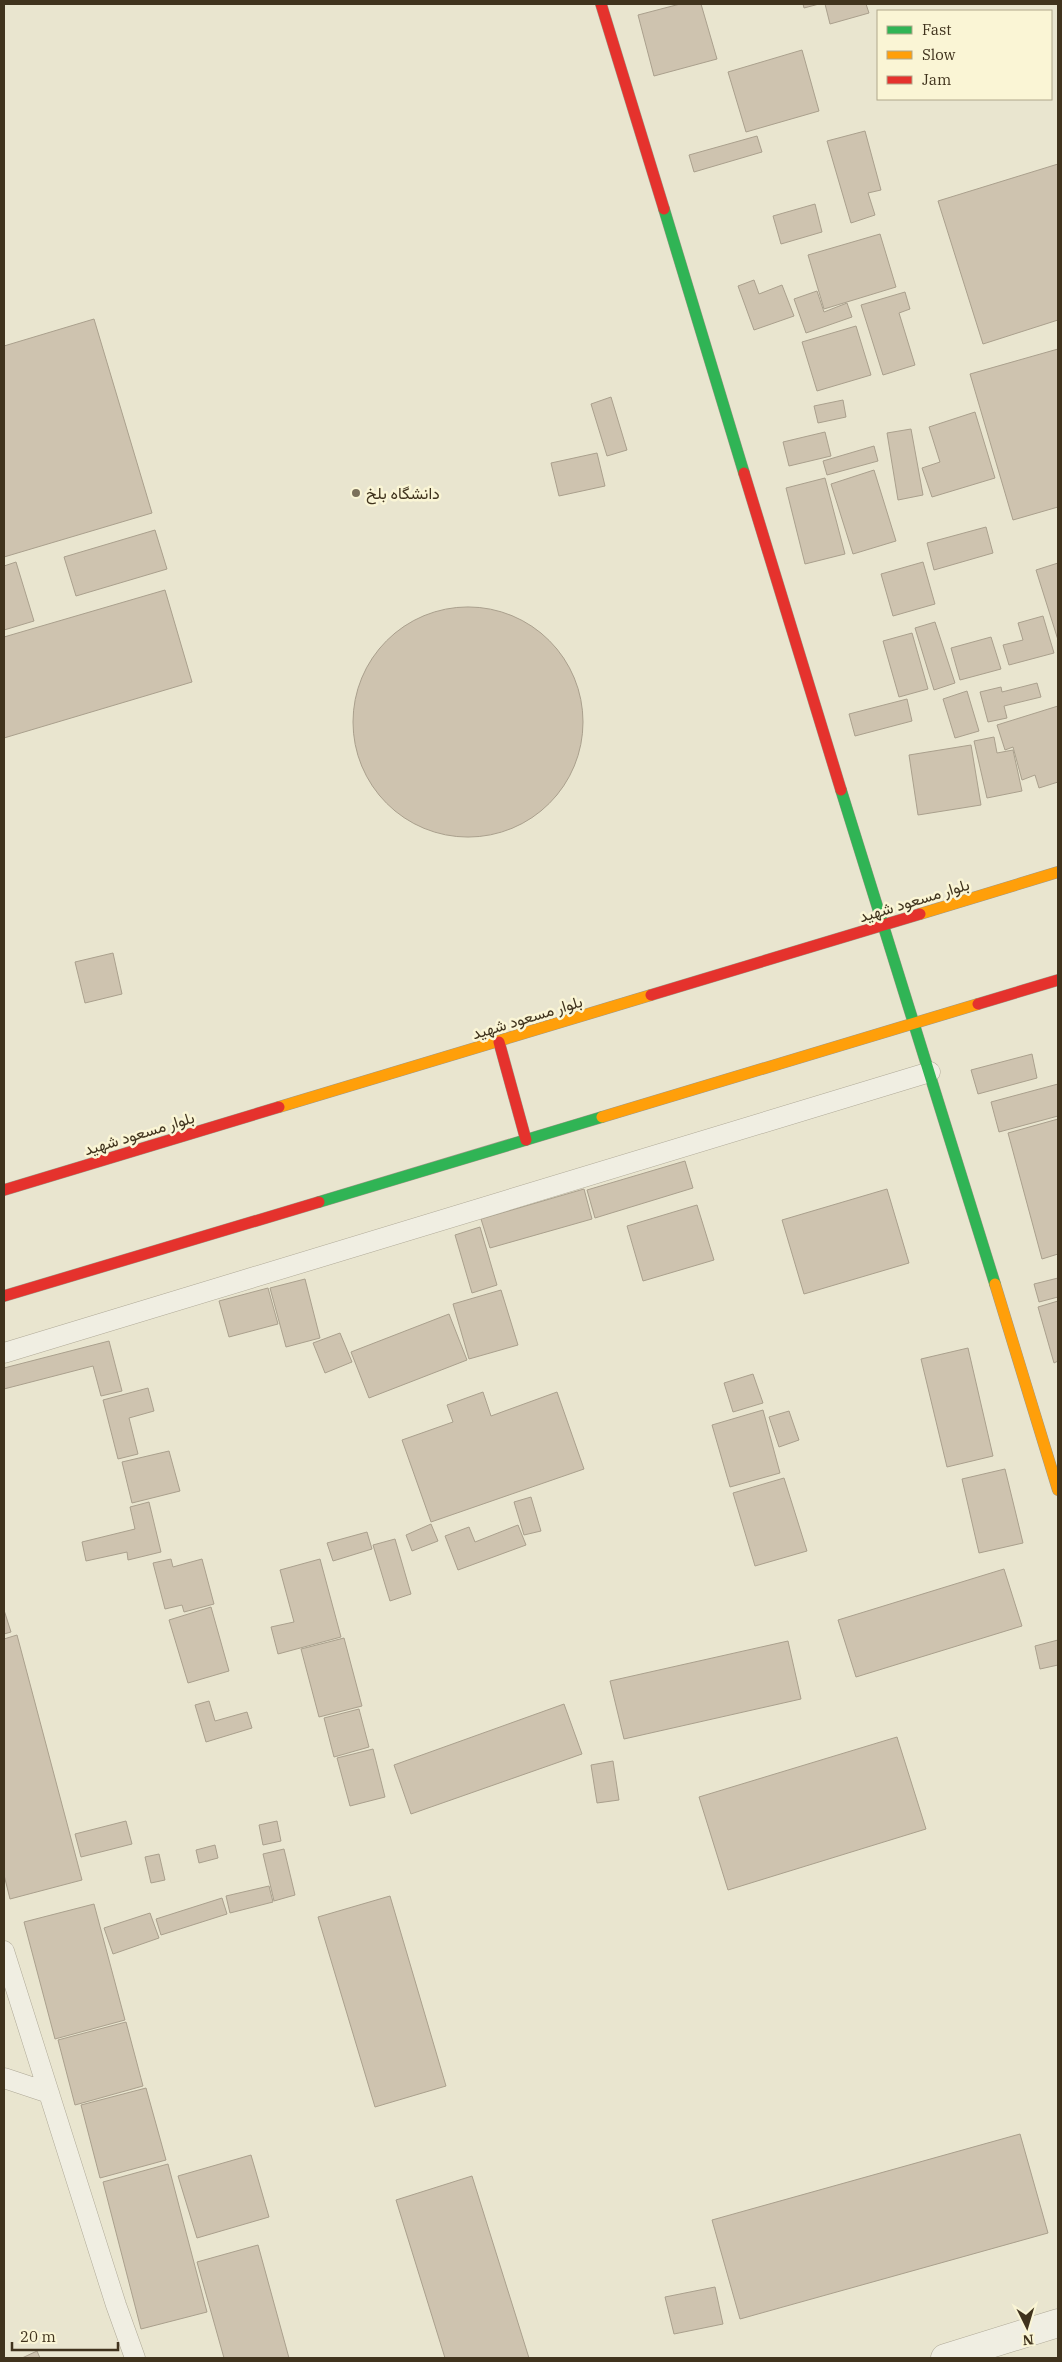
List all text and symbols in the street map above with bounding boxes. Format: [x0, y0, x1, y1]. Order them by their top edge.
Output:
legend [877, 10, 1052, 100]
text: Fast [922, 20, 952, 39]
text: Slow [922, 45, 956, 64]
text: Jam [922, 70, 951, 89]
place label: دانشگاه بلخ [366, 483, 440, 505]
marker: دانشگاه بلخ [350, 487, 362, 499]
street label: بلوار مسعود شهید [856, 874, 972, 927]
street label: بلوار مسعود شهید [469, 991, 585, 1044]
street label: بلوار مسعود شهید [81, 1107, 197, 1160]
north arrow [1002, 2302, 1052, 2352]
scale bar [12, 2320, 119, 2352]
text: 20 m [20, 2327, 56, 2346]
text: N [1022, 2331, 1034, 2349]

